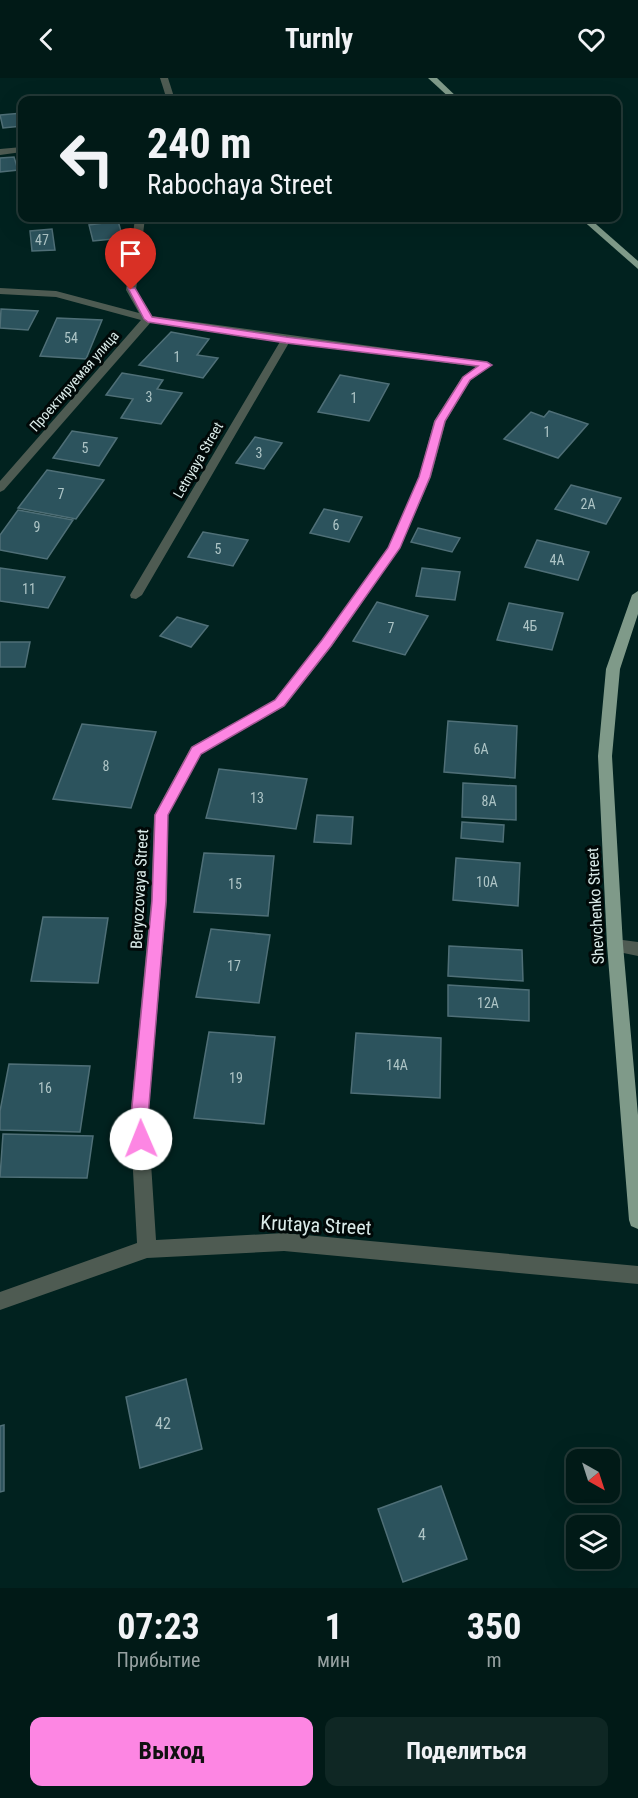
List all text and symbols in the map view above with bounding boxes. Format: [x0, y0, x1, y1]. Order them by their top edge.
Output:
icon: back [30, 23, 63, 56]
text: Turnly [285, 23, 353, 55]
icon: heart [575, 23, 608, 56]
text: 240 m [147, 119, 252, 168]
icon: left [48, 120, 126, 198]
text: Rabochaya Street [147, 169, 333, 201]
pin [105, 228, 156, 290]
house number: 47 [35, 232, 49, 248]
icon: arrive [114, 237, 147, 270]
street label: Проектируемая улица [26, 328, 122, 434]
house number: 54 [64, 330, 78, 346]
house number: 1 [174, 349, 180, 365]
house number: 3 [146, 389, 152, 405]
house number: 1 [351, 390, 357, 406]
street label: Letnyaya Street [170, 419, 226, 501]
house number: 1 [544, 424, 550, 440]
house number: 5 [82, 440, 89, 456]
house number: 3 [256, 445, 262, 461]
house number: 7 [58, 486, 65, 502]
house number: 2А [581, 496, 595, 512]
house number: 6 [333, 517, 340, 533]
house number: 9 [34, 519, 40, 535]
house number: 5 [215, 541, 222, 557]
house number: 4А [550, 552, 564, 568]
house number: 11 [22, 581, 36, 597]
house number: 4Б [523, 618, 538, 634]
house number: 7 [388, 620, 395, 636]
house number: 6А [474, 741, 488, 757]
house number: 8 [103, 758, 110, 774]
house number: 13 [250, 790, 264, 806]
house number: 8А [482, 793, 496, 809]
street label: Beryozovaya Street [127, 828, 152, 950]
street label: Shevchenko Street [583, 847, 608, 965]
house number: 10А [476, 874, 498, 890]
house number: 15 [228, 876, 242, 892]
house number: 17 [227, 958, 241, 974]
house number: 12А [477, 995, 499, 1011]
house number: 14А [386, 1057, 408, 1073]
house number: 19 [229, 1070, 243, 1086]
house number: 16 [38, 1080, 52, 1096]
position arrow [109, 1107, 173, 1171]
street label: Krutaya Street [260, 1210, 372, 1240]
house number: 42 [155, 1414, 171, 1433]
north arrow [566, 1449, 620, 1503]
map controls [566, 1449, 620, 1569]
button: layers [566, 1515, 620, 1569]
house number: 4 [418, 1525, 426, 1544]
text: 07:23 [117, 1606, 200, 1648]
text: 1 [324, 1606, 343, 1648]
text: 350 [467, 1606, 521, 1648]
text: Прибытие [117, 1648, 200, 1672]
text: мин [317, 1648, 350, 1672]
text: m [487, 1648, 502, 1672]
button: Выход [30, 1717, 313, 1786]
button: Поделиться [325, 1717, 608, 1786]

